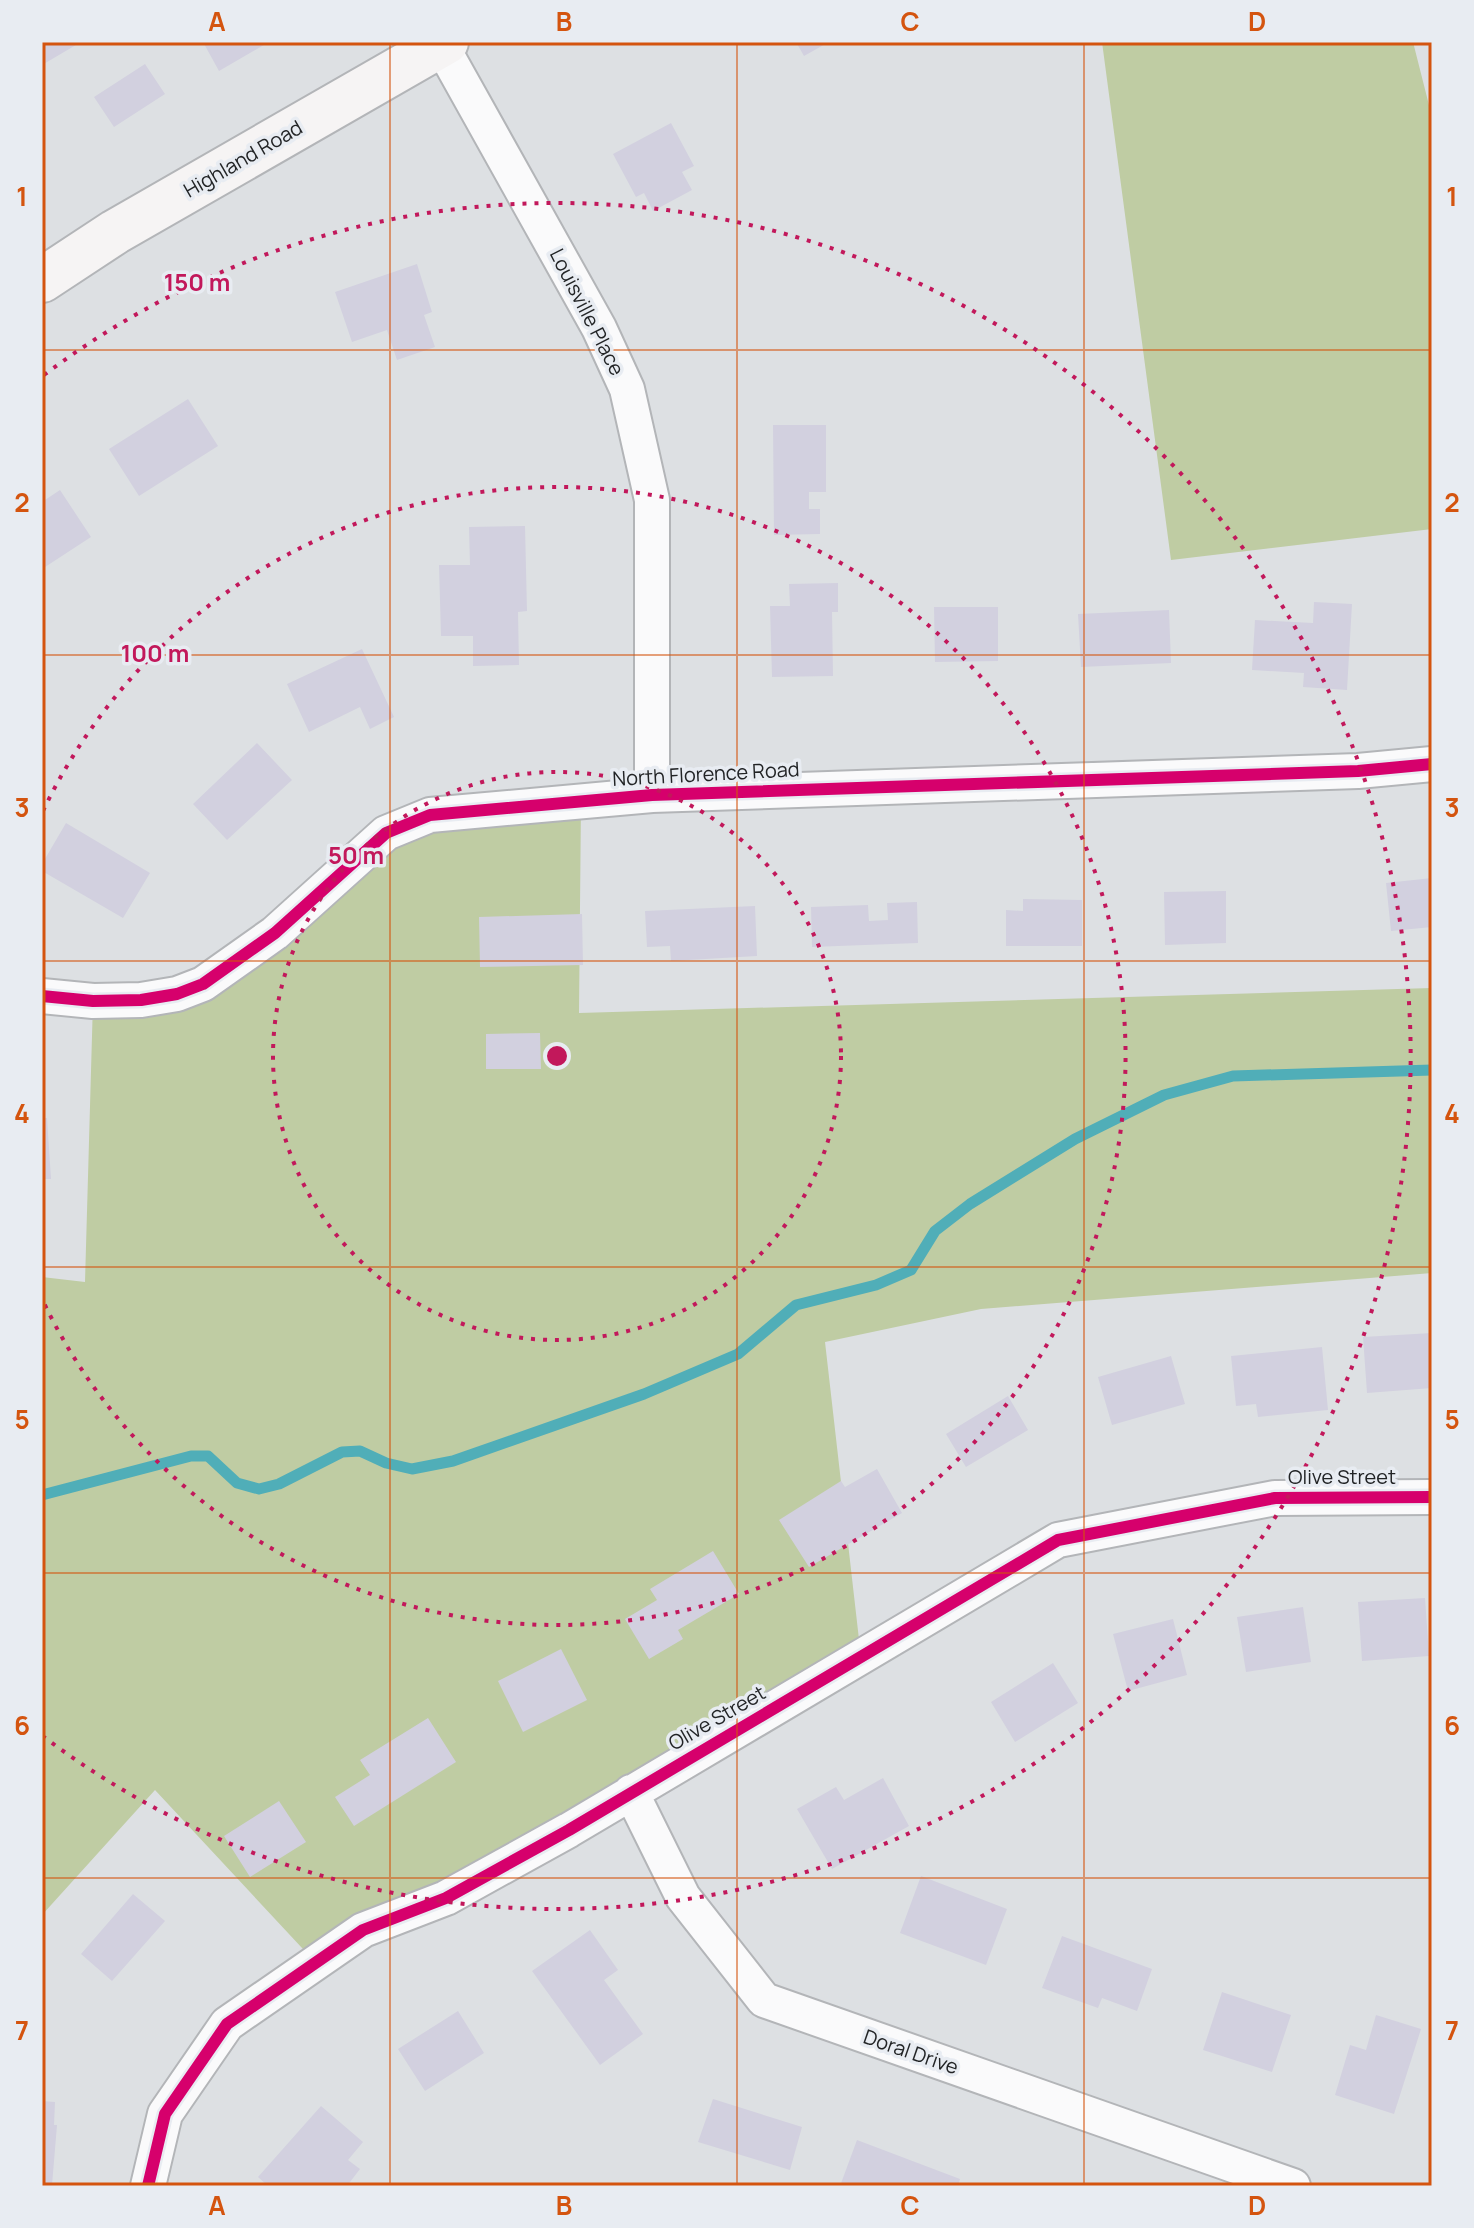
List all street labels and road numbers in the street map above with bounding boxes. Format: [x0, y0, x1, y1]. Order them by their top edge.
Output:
street label: Highland Road [178, 114, 307, 203]
street label: Louisville Place [544, 244, 631, 380]
street label: North Florence Road [612, 755, 800, 792]
street label: Olive Street [1288, 1463, 1396, 1490]
street label: Olive Street [663, 1679, 770, 1756]
street label: Doral Drive [860, 2023, 962, 2080]

